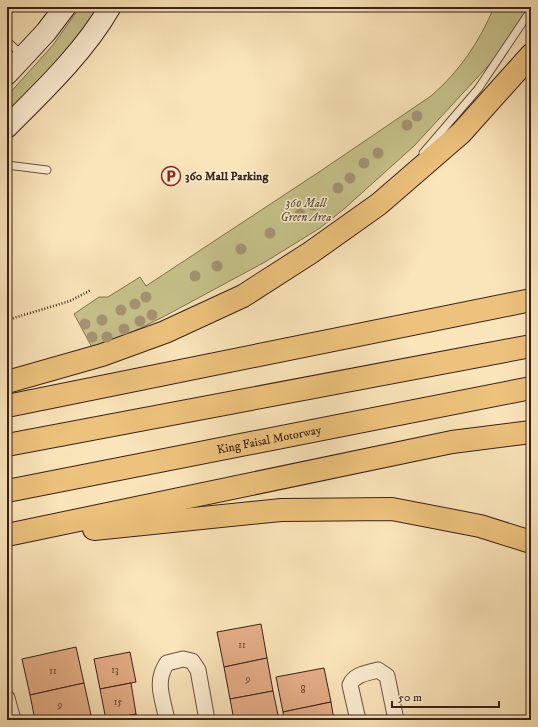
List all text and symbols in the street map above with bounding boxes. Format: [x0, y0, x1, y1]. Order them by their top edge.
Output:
parking icon: 360 Mall Parking [160, 165, 182, 187]
place label: 360 Mall Parking [185, 169, 269, 184]
park label: 360 Mall Green Area [281, 196, 331, 225]
street label: King Faisal Motorway [216, 422, 323, 457]
house number: 11 [238, 639, 246, 651]
house number: 13 [111, 664, 119, 676]
house number: 11 [49, 665, 57, 677]
house number: 9 [245, 673, 251, 685]
scale bar [392, 683, 499, 709]
house number: 8 [300, 684, 306, 696]
text: 50 m [398, 690, 422, 705]
house number: 15 [114, 696, 122, 708]
house number: 9 [57, 699, 63, 711]

